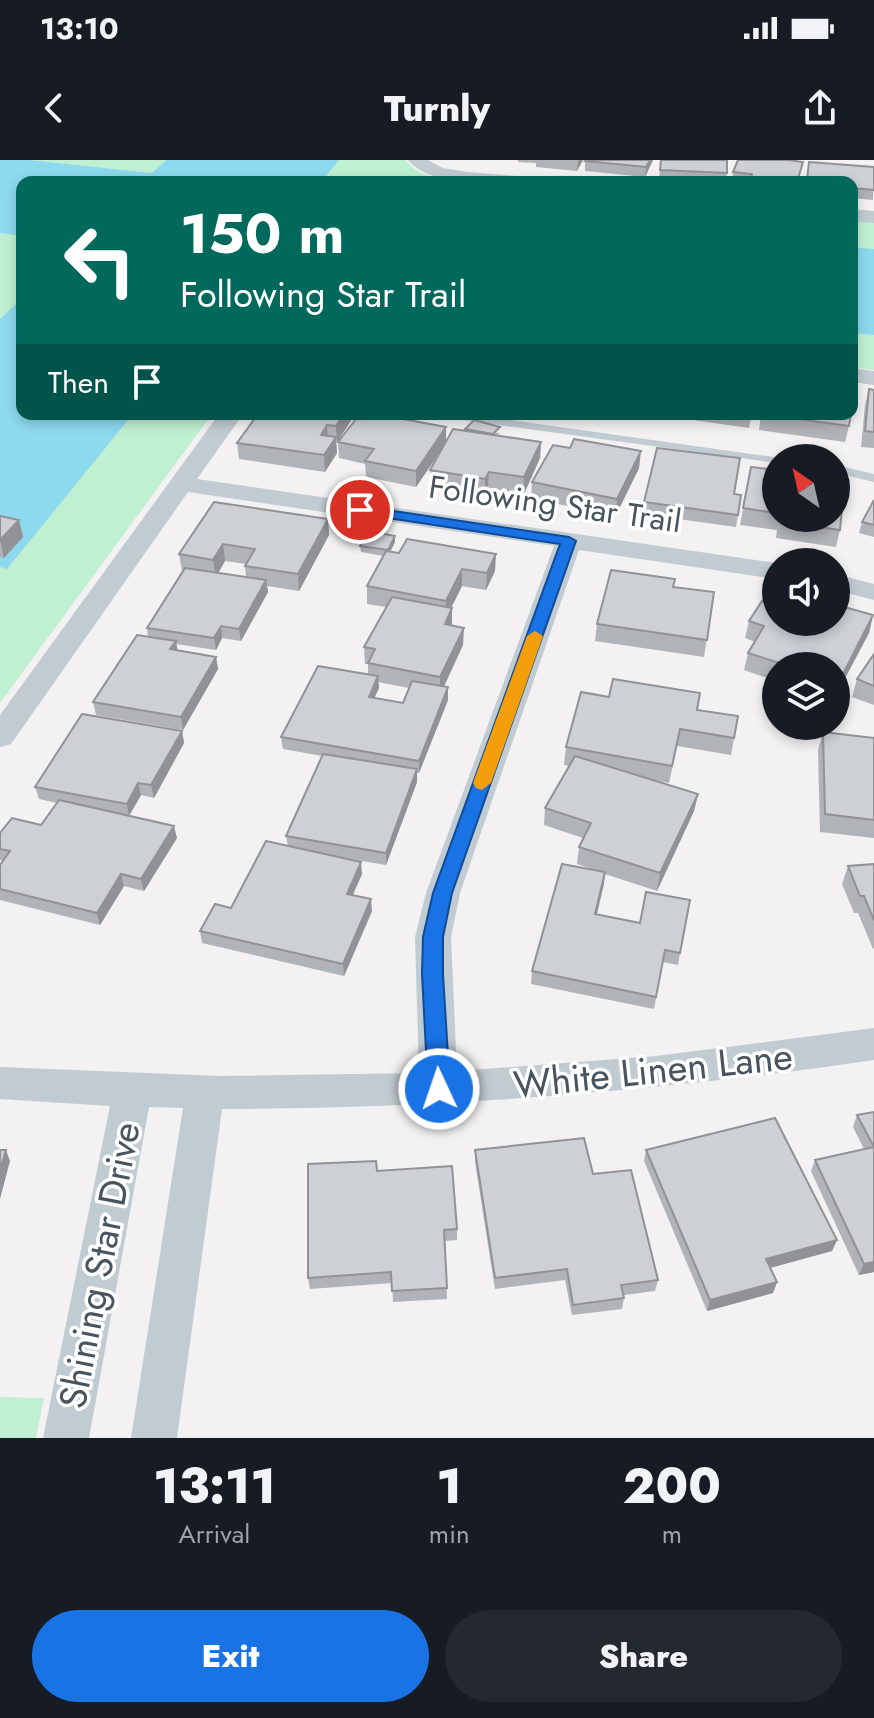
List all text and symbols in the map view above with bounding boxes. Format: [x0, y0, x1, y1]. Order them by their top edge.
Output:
text: 13:10 [40, 7, 119, 50]
text: Turnly [384, 82, 490, 134]
icon: back [32, 86, 76, 130]
icon: share [798, 86, 842, 130]
text: 150 m [180, 193, 344, 274]
icon: left [48, 208, 152, 312]
text: Following Star Trail [180, 268, 466, 320]
icon: arrive [125, 360, 169, 404]
text: Then [48, 361, 109, 404]
north arrow [762, 444, 850, 532]
map controls [762, 444, 850, 740]
street label: Following Star Trail [426, 464, 684, 544]
pin [326, 476, 394, 544]
icon: arrive [338, 488, 382, 532]
button: sound [762, 548, 850, 636]
button: layers [762, 652, 850, 740]
street label: White Linen Lane [511, 1028, 795, 1112]
position arrow [397, 1047, 481, 1131]
street label: Shining Star Drive [44, 1117, 154, 1413]
text: 13:11 [153, 1452, 276, 1521]
text: 1 [437, 1452, 462, 1521]
text: 200 [623, 1452, 721, 1521]
text: Arrival [179, 1515, 250, 1553]
text: min [429, 1515, 470, 1553]
text: m [662, 1515, 682, 1553]
button: Exit [32, 1610, 429, 1702]
button: Share [445, 1610, 842, 1702]

